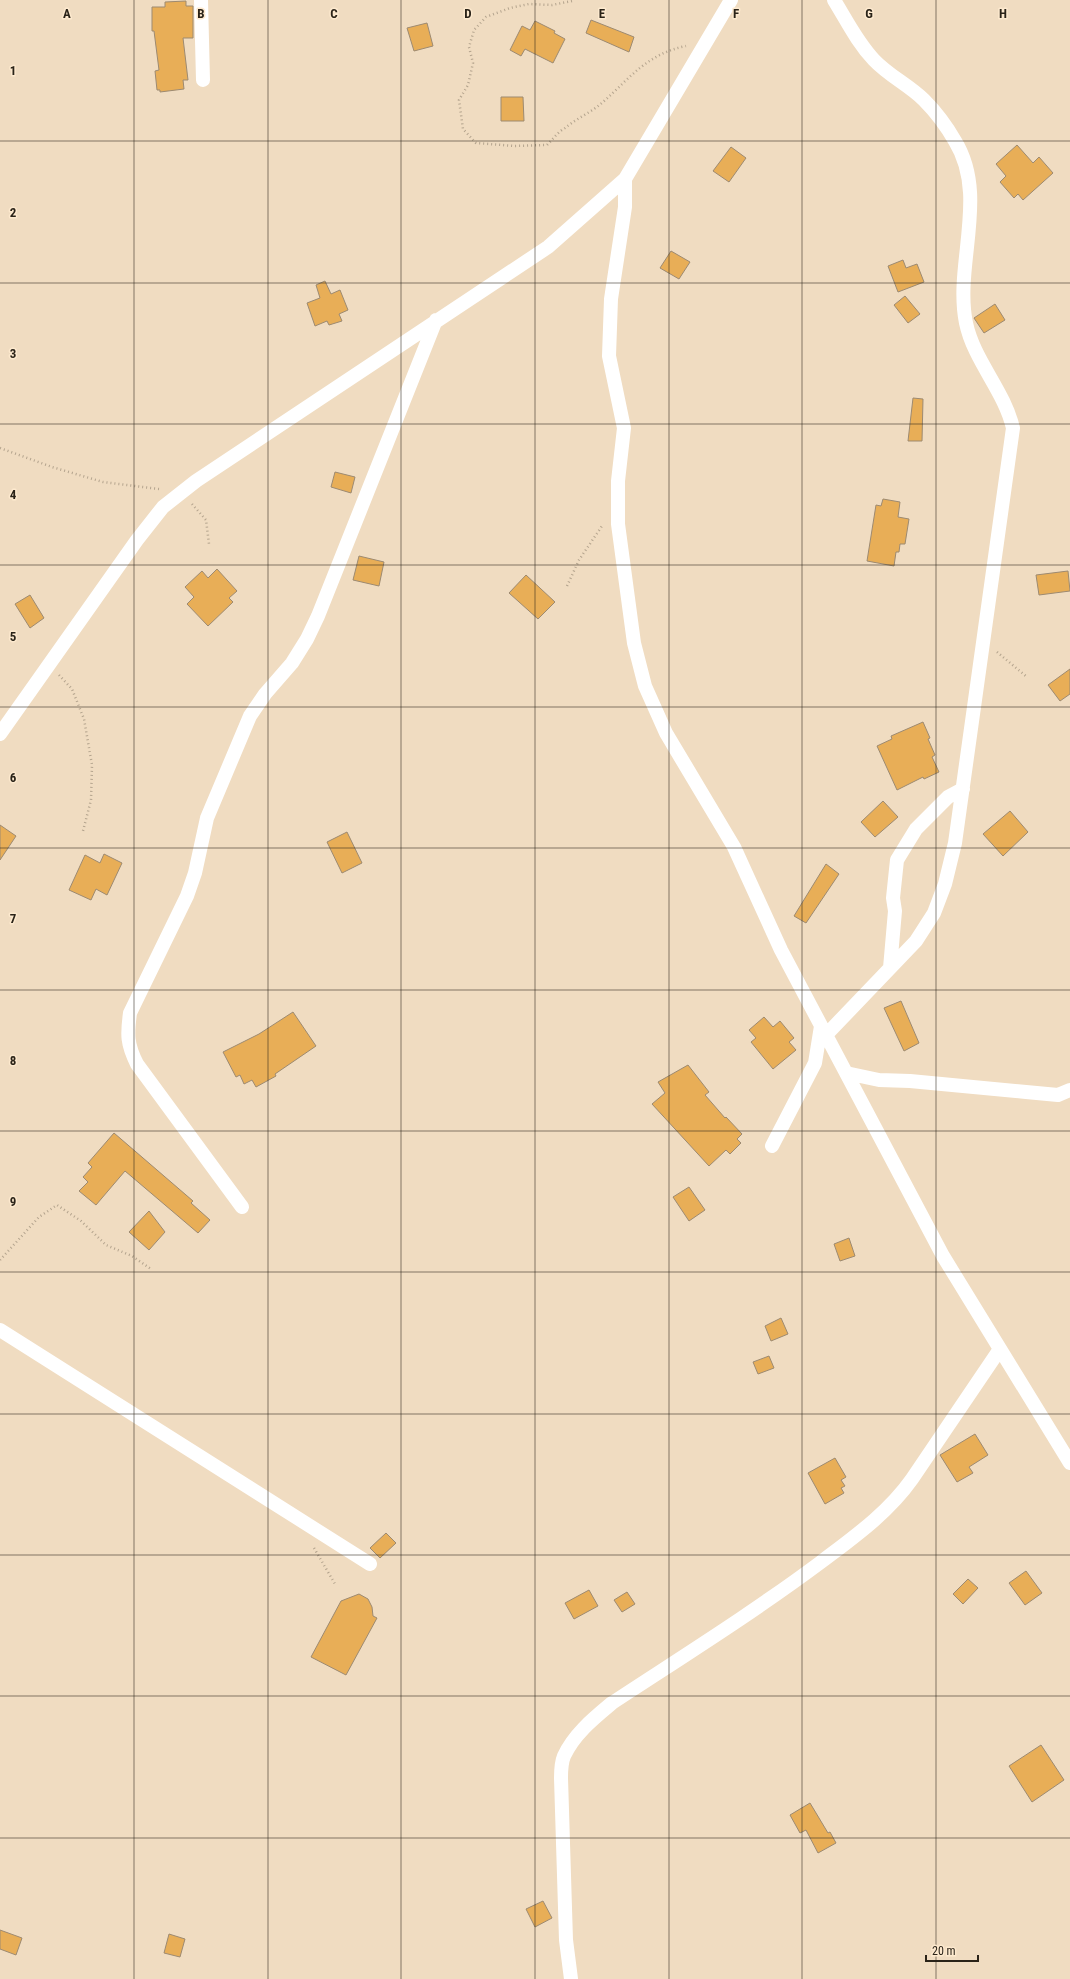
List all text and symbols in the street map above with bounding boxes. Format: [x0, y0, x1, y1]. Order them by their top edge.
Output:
text: A [63, 6, 71, 21]
text: B [197, 6, 205, 21]
text: C [330, 6, 338, 21]
text: D [464, 6, 472, 21]
text: E [599, 6, 606, 21]
text: F [733, 6, 739, 21]
text: G [865, 6, 873, 21]
text: H [999, 6, 1007, 21]
text: 1 [10, 63, 16, 78]
text: 2 [10, 205, 17, 220]
text: 3 [10, 346, 16, 361]
text: 4 [10, 487, 17, 502]
text: 5 [10, 629, 17, 644]
text: 6 [10, 770, 17, 785]
text: 7 [10, 911, 17, 926]
text: 8 [10, 1053, 16, 1068]
text: 9 [10, 1194, 16, 1209]
scale bar [926, 1937, 978, 1963]
text: 20 m [932, 1944, 956, 1958]

